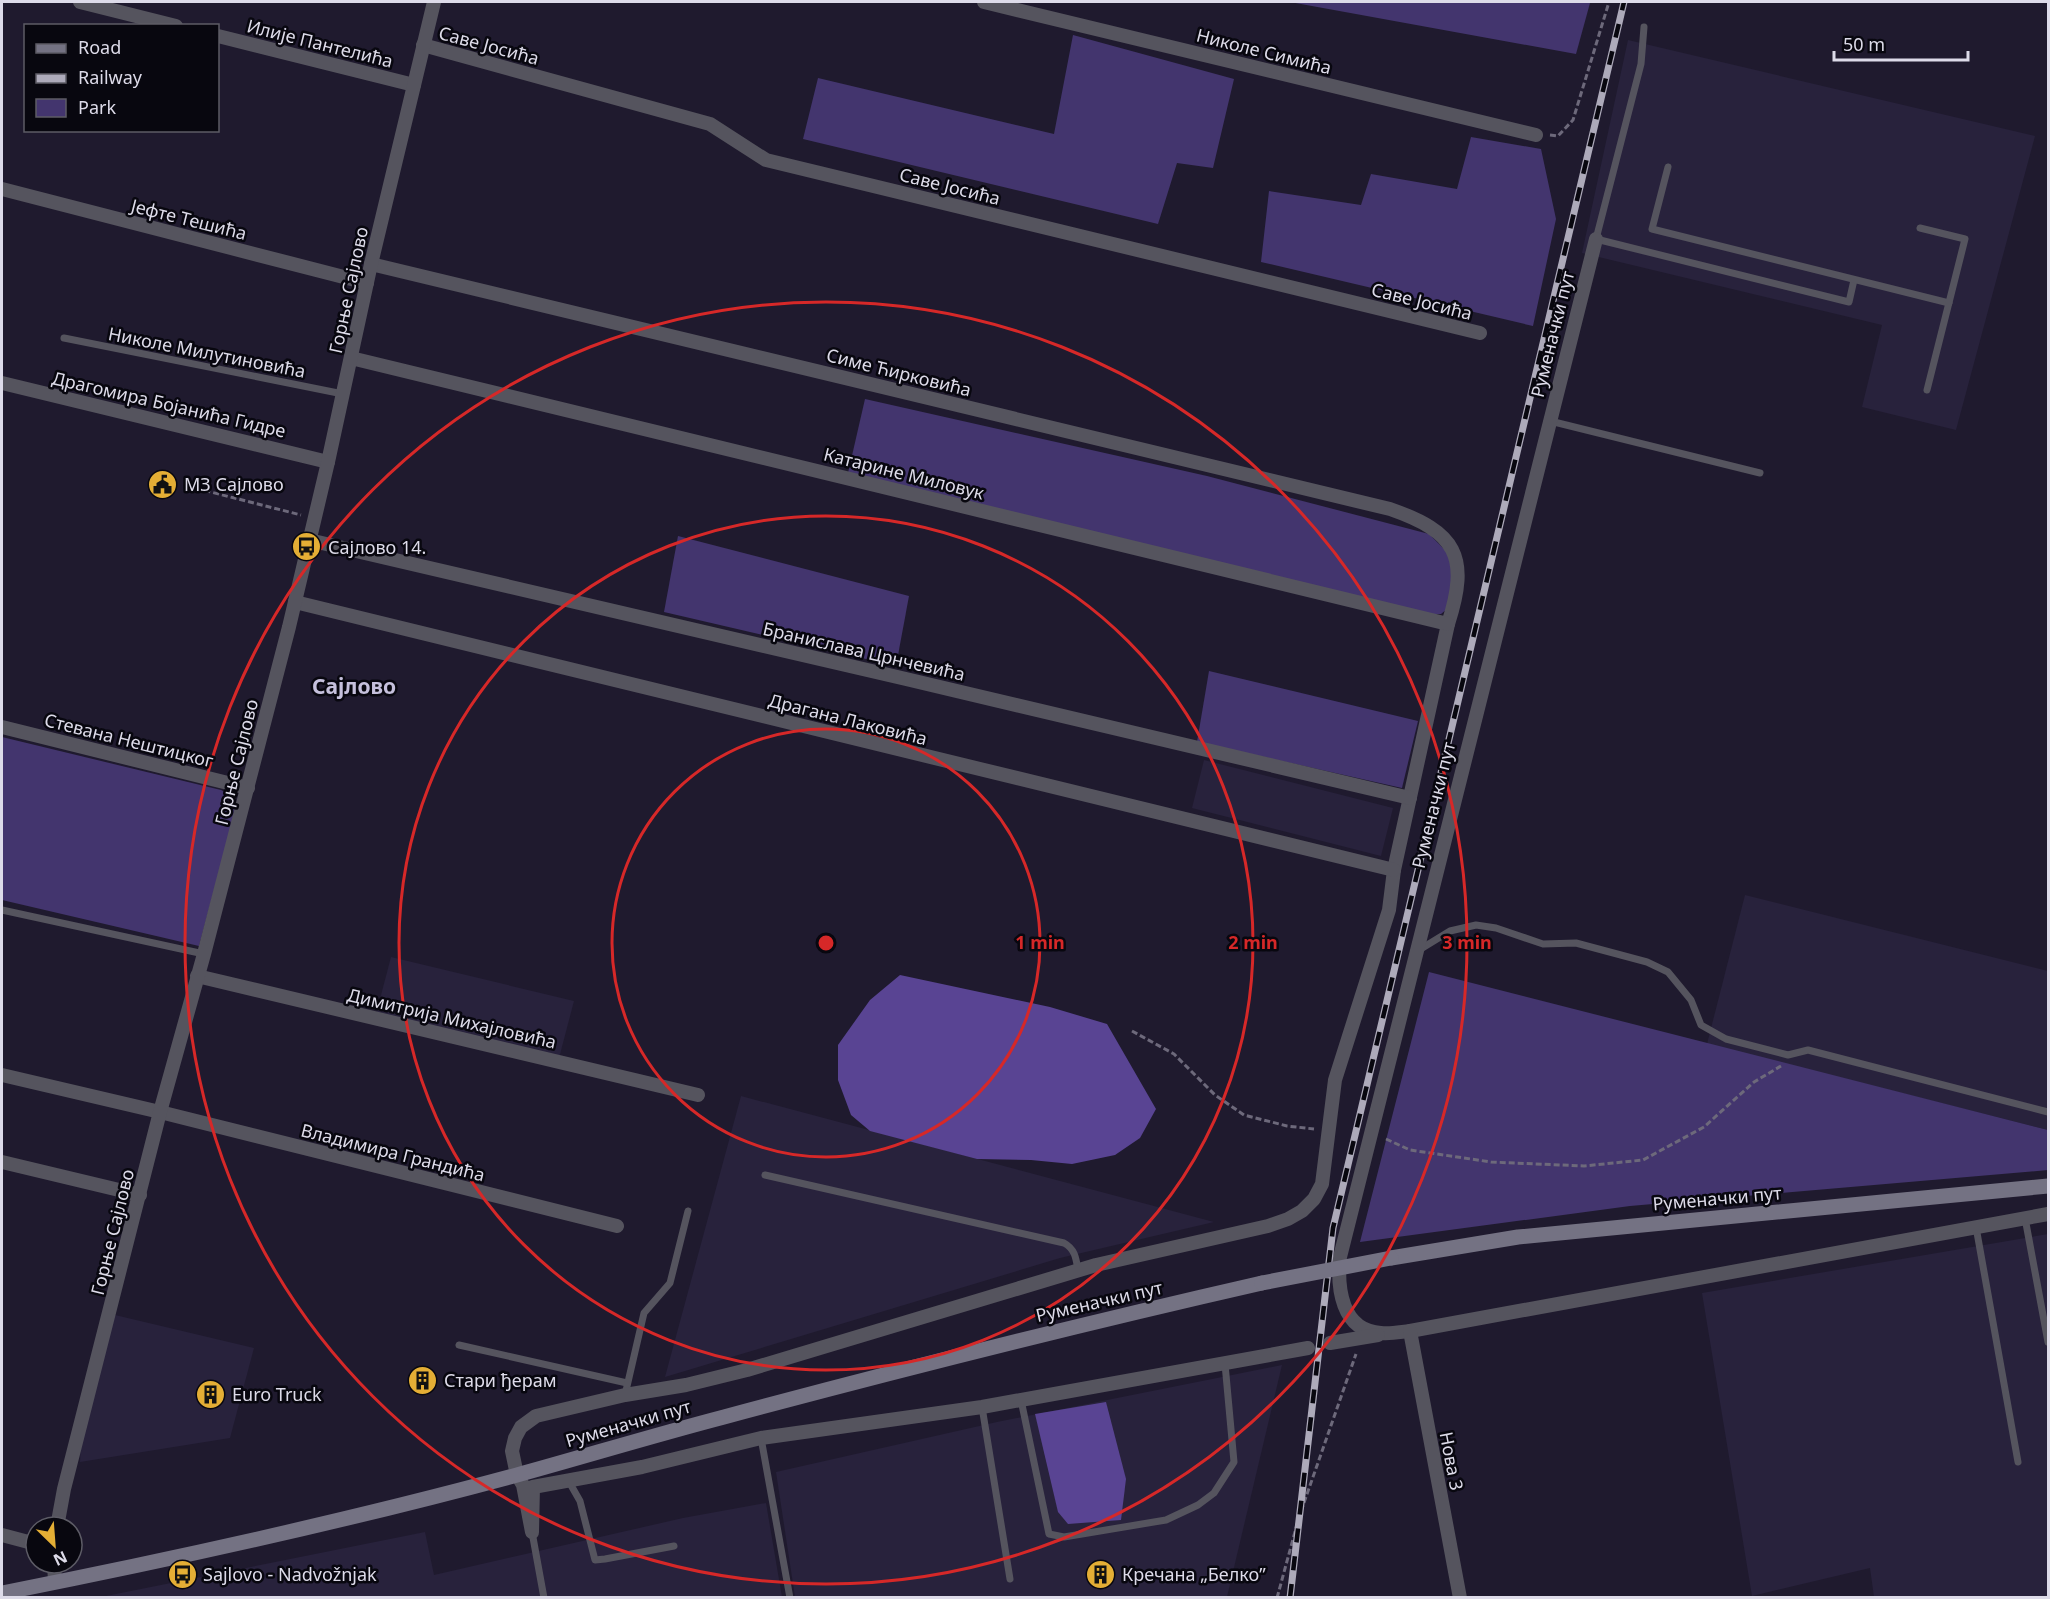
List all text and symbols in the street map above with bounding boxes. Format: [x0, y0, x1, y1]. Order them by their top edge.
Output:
street label: Илије Пантелића [244, 13, 396, 73]
street label: Саве Јосића [436, 20, 542, 70]
street label: Николе Симића [1194, 23, 1334, 79]
legend [24, 24, 219, 132]
scale bar [1834, 24, 1968, 62]
text: 50 m [1843, 32, 1885, 56]
text: Road [78, 35, 121, 59]
text: Railway [78, 65, 143, 89]
text: Park [78, 95, 116, 119]
street label: Саве Јосића [897, 162, 1003, 210]
street label: Јефте Тешића [127, 193, 249, 245]
street label: Горње Сајлово [323, 224, 373, 356]
street label: Руменачки пут [1525, 268, 1579, 400]
street label: Саве Јосића [1369, 277, 1475, 325]
street label: Николе Милутиновића [106, 321, 308, 383]
street label: Симе Ћирковића [824, 342, 974, 402]
street label: Драгомира Бојанића Гидре [50, 365, 288, 443]
street label: Катарине Миловук [821, 441, 987, 505]
public building icon: МЗ Сајлово [147, 468, 179, 500]
place label: МЗ Сајлово [184, 472, 284, 496]
bus stop icon: Сајлово 14. [291, 531, 323, 563]
place label: Сајлово 14. [328, 535, 426, 559]
street label: Бранислава Црнчевића [761, 616, 967, 686]
district label: Сајлово [312, 672, 396, 700]
street label: Драгана Лаковића [766, 688, 930, 750]
street label: Горње Сајлово [209, 697, 263, 827]
street label: Стевана Нештицког [42, 707, 216, 773]
street label: Руменачки пут [1406, 739, 1460, 871]
text: 1 min [1015, 930, 1065, 954]
text: 2 min [1228, 930, 1278, 954]
text: 3 min [1442, 930, 1492, 954]
centre of rings [816, 933, 836, 953]
street label: Димитрија Михајловића [345, 982, 559, 1054]
street label: Владимира Грандића [298, 1118, 488, 1186]
street label: Горње Сајлово [85, 1167, 139, 1297]
street label: Руменачки пут [1652, 1180, 1783, 1216]
street label: Руменачки пут [1033, 1275, 1165, 1327]
building icon: Стари ђерам [407, 1364, 439, 1396]
place label: Стари ђерам [444, 1368, 557, 1392]
building icon: Euro Truck [195, 1378, 227, 1410]
place label: Euro Truck [232, 1382, 322, 1406]
street label: Руменачки пут [563, 1393, 694, 1452]
street label: Нова 3 [1435, 1430, 1469, 1492]
north arrow [24, 1515, 84, 1575]
text: N [50, 1546, 71, 1571]
bus stop icon: Sajlovo - Nadvožnjak [166, 1558, 198, 1590]
building icon: Кречана „Белко” [1085, 1558, 1117, 1590]
place label: Sajlovo - Nadvožnjak [203, 1562, 377, 1586]
place label: Кречана „Белко” [1122, 1562, 1266, 1586]

